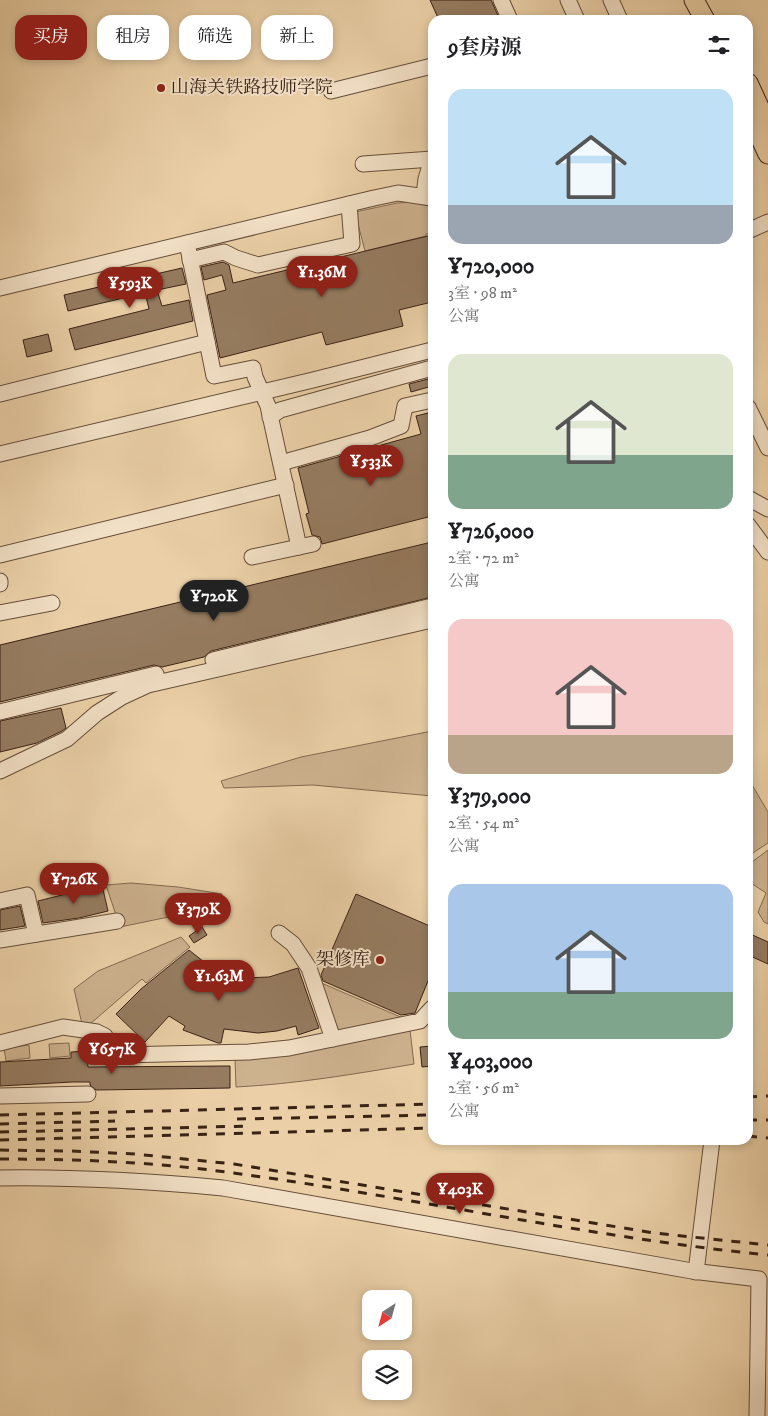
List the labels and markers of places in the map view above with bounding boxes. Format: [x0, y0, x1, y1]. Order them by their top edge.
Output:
place label: 山海关铁路技师学院 [171, 77, 333, 99]
marker: 山海关铁路技师学院 [155, 82, 167, 94]
pin: ¥1.36M [281, 256, 363, 298]
pin: ¥593K [95, 266, 165, 309]
pin: ¥533K [336, 444, 406, 487]
pin: ¥720K [179, 580, 249, 622]
pin: ¥726K [39, 862, 109, 905]
pin: ¥379K [163, 892, 233, 935]
place label: 架修库 [316, 949, 370, 971]
marker: 架修库 [374, 954, 386, 966]
pin: ¥1.63M [178, 960, 260, 1002]
pin: ¥657K [77, 1032, 147, 1075]
pin: ¥403K [425, 1172, 495, 1215]

